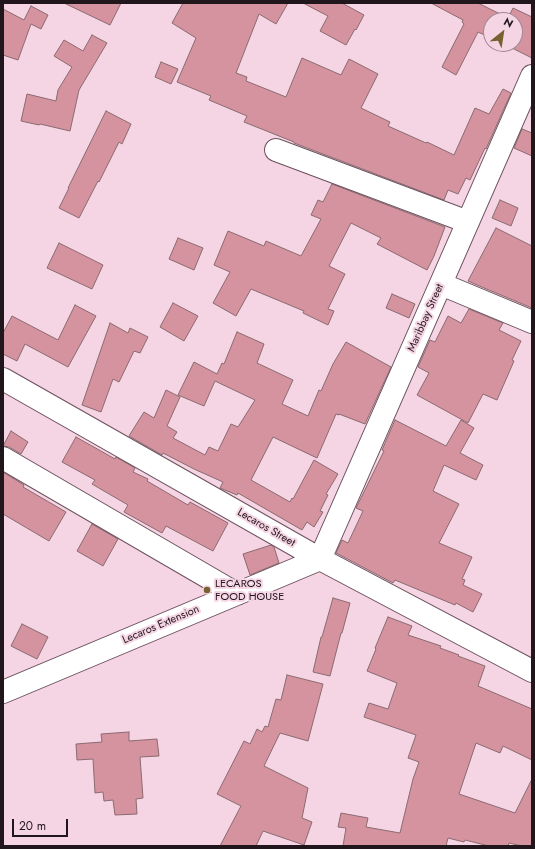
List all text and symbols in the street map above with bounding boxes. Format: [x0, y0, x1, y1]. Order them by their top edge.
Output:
north arrow [483, 12, 523, 52]
text: N [501, 13, 516, 32]
street label: Maribbay Street [405, 282, 447, 354]
street label: Lecaros Street [235, 506, 297, 550]
place label: LECAROS FOOD HOUSE [215, 577, 284, 603]
marker: LECAROS FOOD HOUSE [202, 585, 212, 595]
street label: Lecaros Extension [121, 603, 201, 647]
scale bar [14, 811, 70, 837]
text: 20 m [19, 817, 46, 835]

